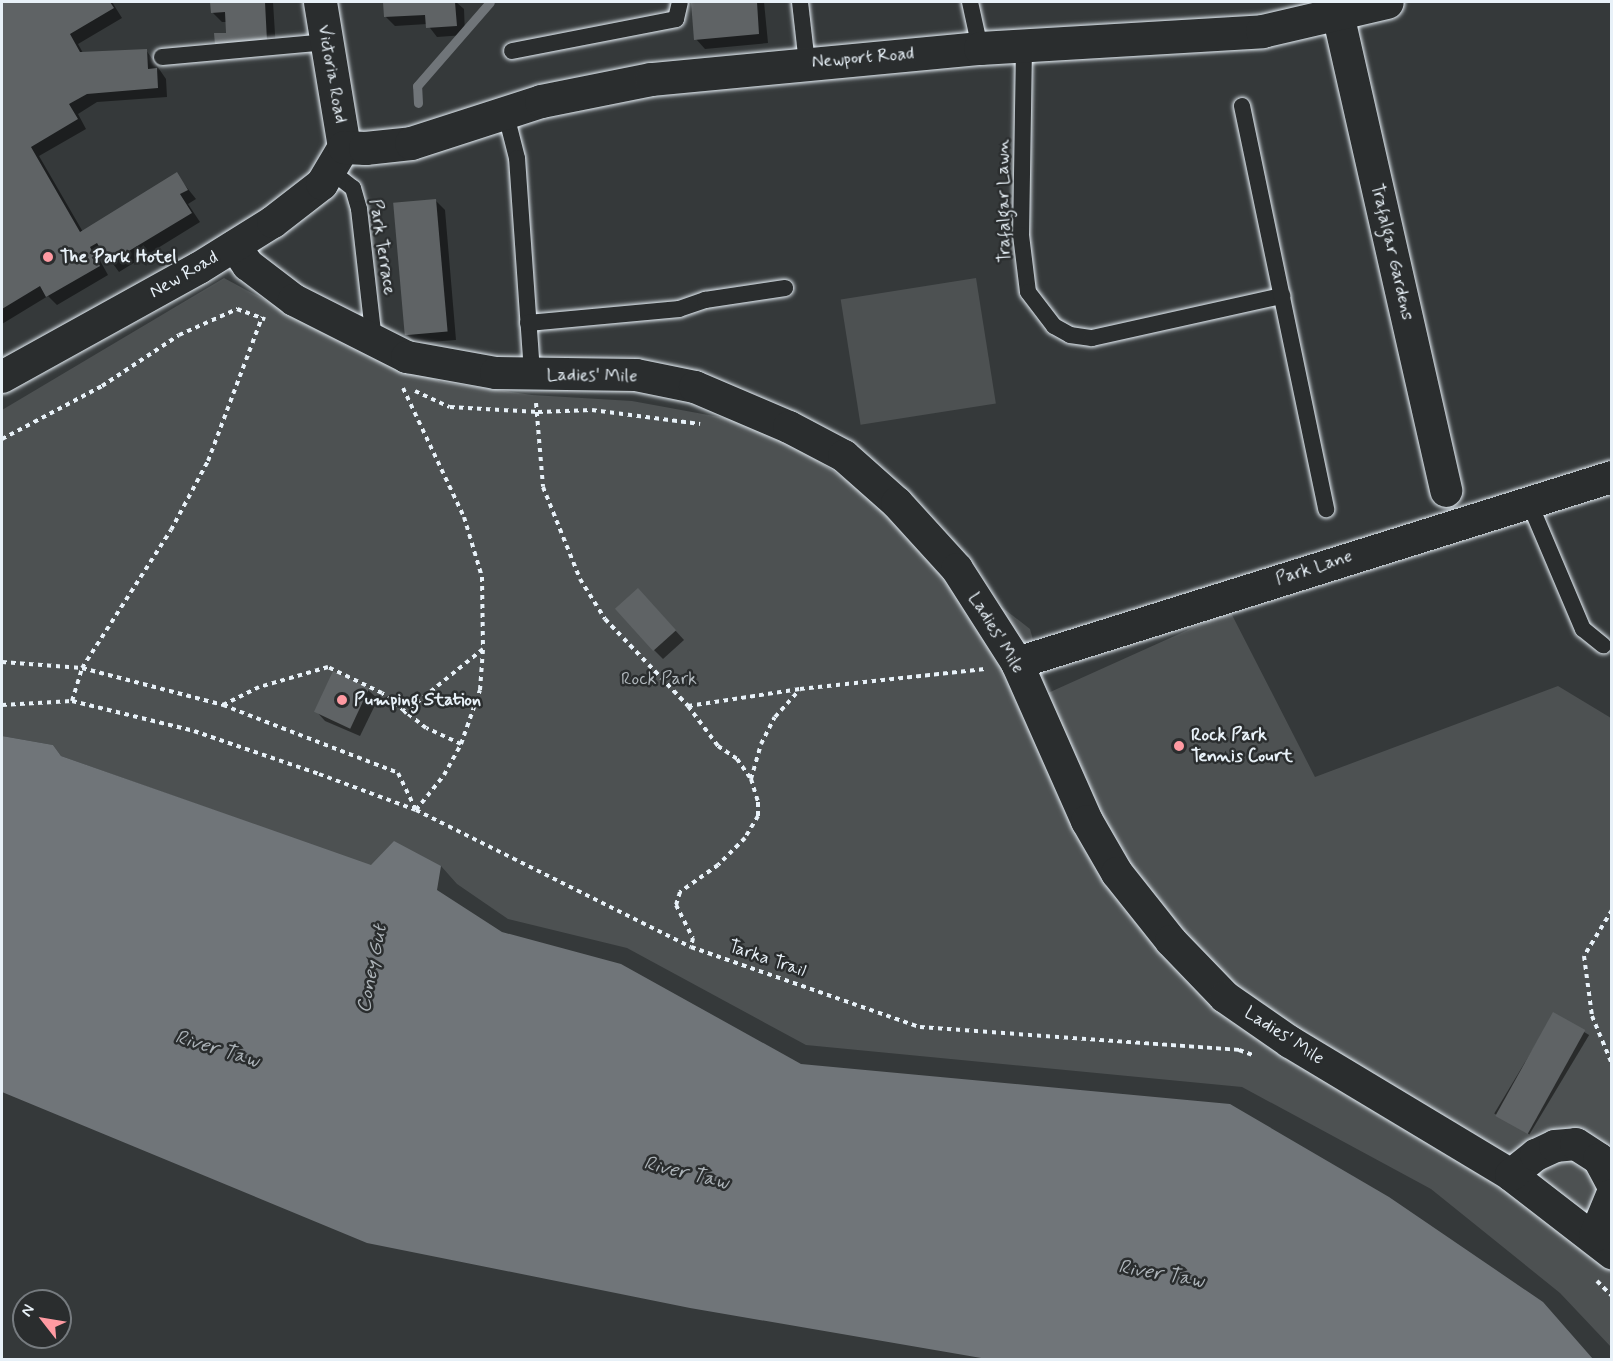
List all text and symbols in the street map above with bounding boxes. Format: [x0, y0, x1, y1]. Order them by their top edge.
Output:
street label: Victoria Road [313, 23, 351, 125]
street label: Newport Road [811, 43, 915, 73]
street label: Trafalgar Lawn [992, 139, 1016, 263]
street label: Trafalgar Gardens [1366, 182, 1418, 322]
street label: Park Terrace [364, 198, 400, 296]
place label: The Park Hotel [60, 246, 169, 268]
street label: New Road [147, 247, 221, 303]
marker: The Park Hotel [41, 250, 55, 264]
street label: Ladies' Mile [546, 364, 638, 388]
street label: Park Lane [1273, 545, 1355, 591]
street label: Ladies' Mile [963, 589, 1029, 677]
park label: Rock Park [621, 668, 697, 690]
place label: Pumping Station [354, 689, 477, 711]
marker: Pumping Station [335, 693, 349, 707]
place label: Rock Park Tennis Court [1191, 725, 1291, 768]
marker: Rock Park Tennis Court [1172, 739, 1186, 753]
water label: Coney Gut [352, 924, 392, 1014]
street label: Tarka Trail [726, 936, 808, 982]
street label: Ladies' Mile [1240, 1002, 1328, 1070]
water label: River Taw [174, 1026, 260, 1072]
water label: River Taw [643, 1151, 729, 1195]
water label: River Taw [1119, 1255, 1203, 1293]
north arrow [12, 1289, 72, 1349]
text: N [16, 1301, 40, 1320]

